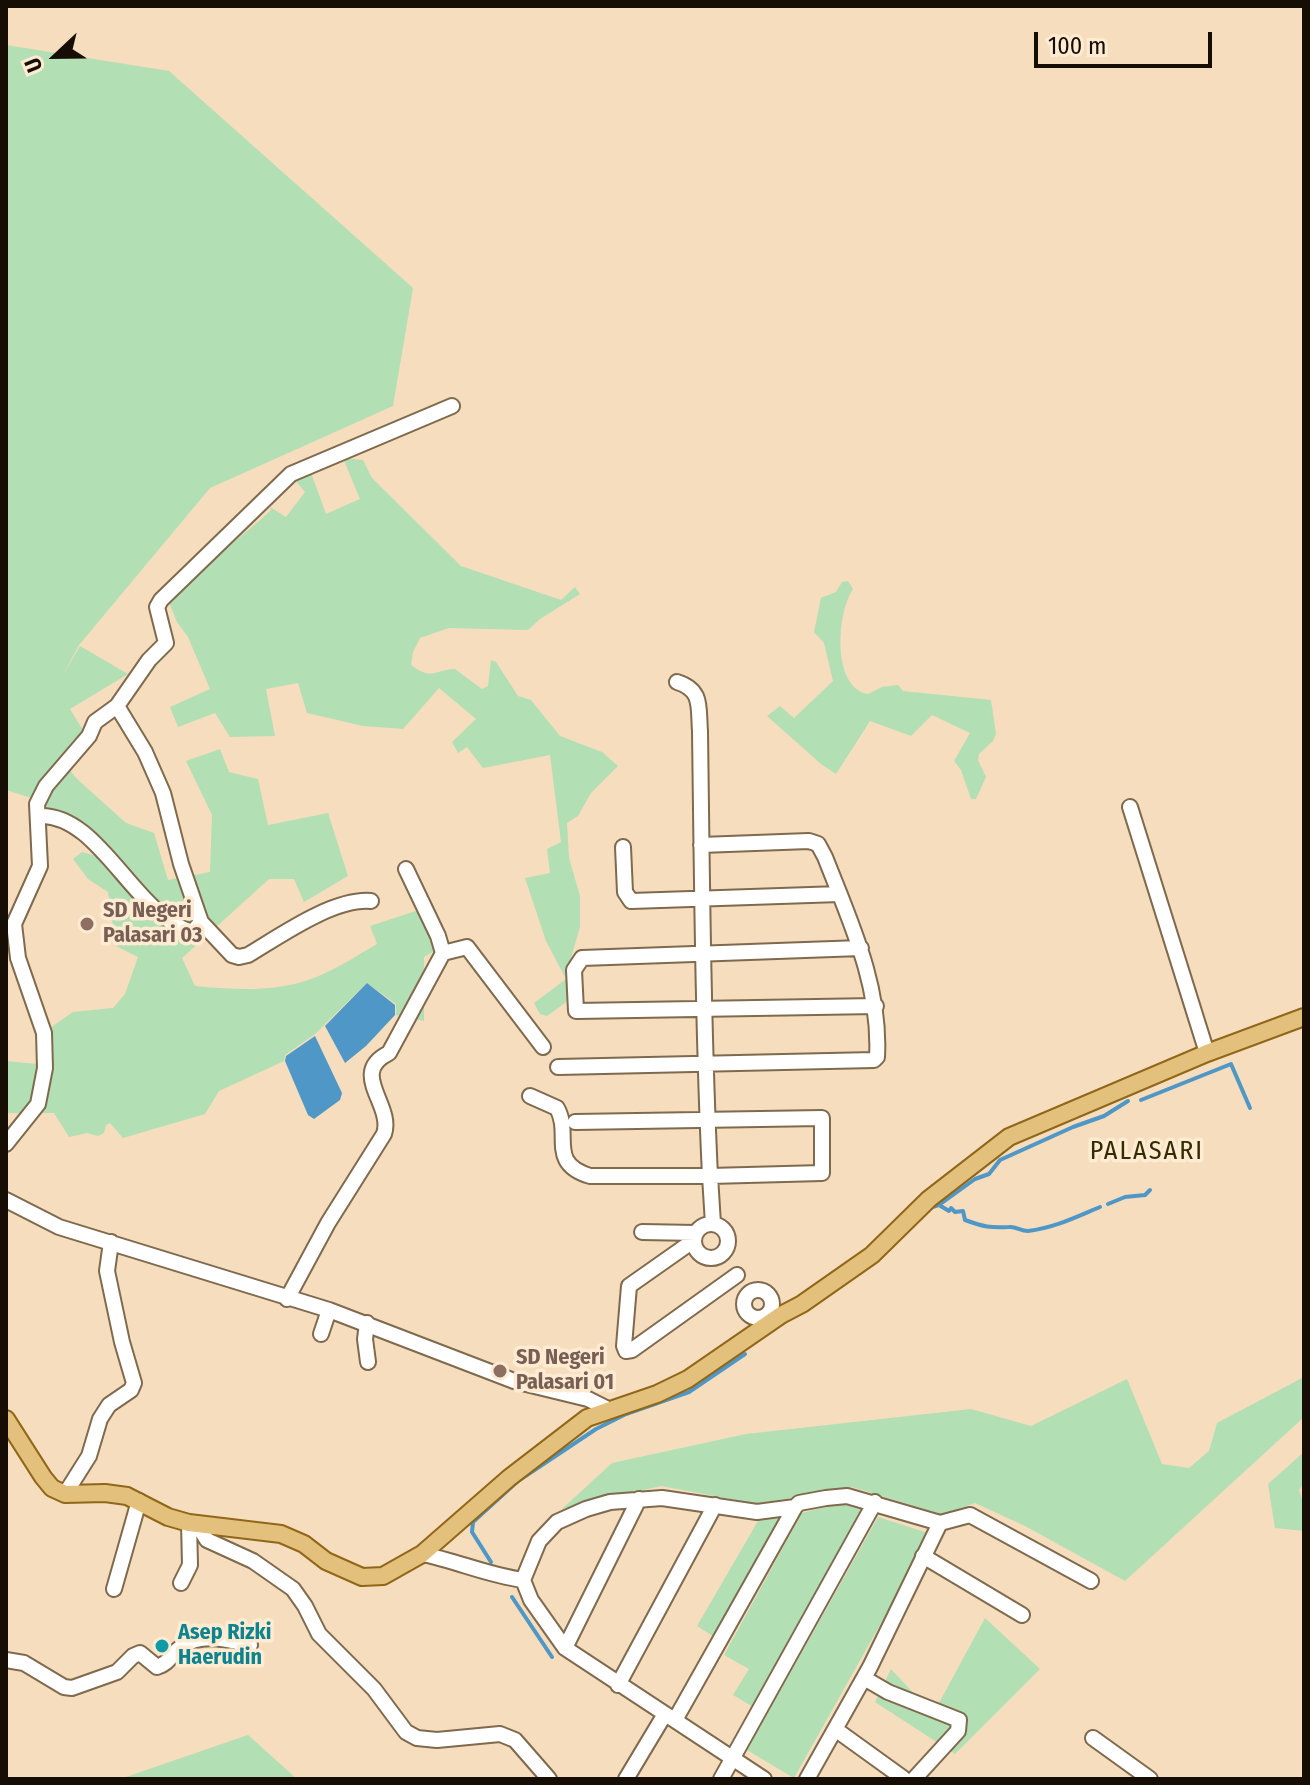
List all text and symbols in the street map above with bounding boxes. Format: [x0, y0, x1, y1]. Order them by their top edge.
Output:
north arrow [16, 16, 96, 96]
scale bar [1038, 16, 1216, 66]
text: 100 m [1048, 32, 1106, 60]
text: U [18, 54, 48, 76]
place label: SD Negeri Palasari 03 [103, 898, 202, 950]
marker: SD Negeri Palasari 03 [78, 915, 96, 933]
district label: PALASARI [1090, 1136, 1204, 1168]
place label: SD Negeri Palasari 01 [516, 1345, 614, 1396]
marker: SD Negeri Palasari 01 [491, 1362, 509, 1380]
place label: Asep Rizki Haerudin [178, 1620, 271, 1672]
marker: Asep Rizki Haerudin [153, 1637, 171, 1655]

